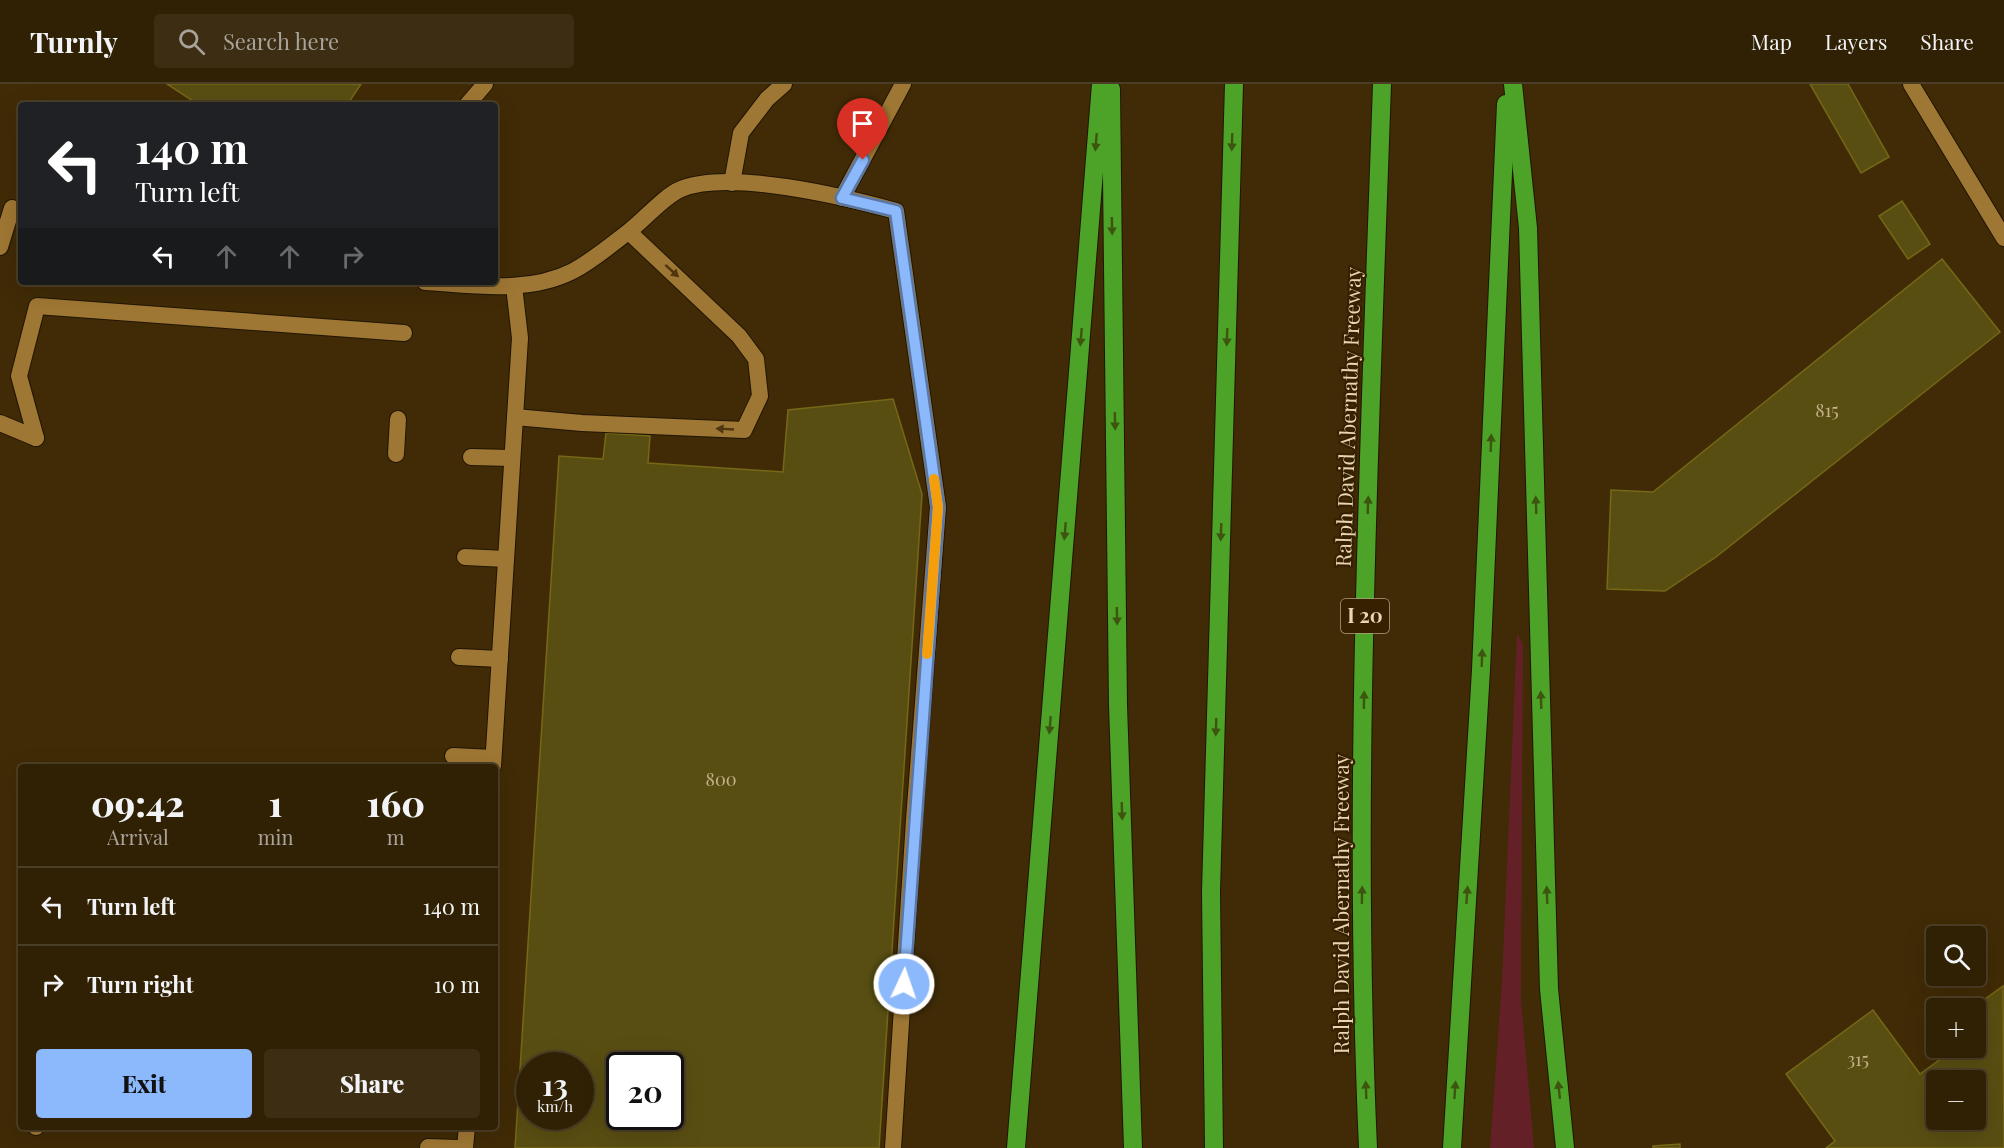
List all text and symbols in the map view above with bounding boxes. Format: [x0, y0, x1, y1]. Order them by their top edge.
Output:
search box [154, 14, 574, 68]
text: Turnly [30, 23, 118, 60]
icon: search [175, 25, 208, 58]
text: Search here [223, 26, 339, 56]
text: Map [1751, 27, 1792, 55]
text: Layers [1825, 27, 1887, 55]
text: Share [1920, 27, 1974, 55]
pin [837, 98, 888, 160]
icon: arrive [846, 107, 879, 140]
text: 140 m [135, 119, 248, 175]
icon: left [36, 126, 114, 204]
one-way arrow [1091, 133, 1101, 152]
one-way arrow [1227, 133, 1237, 152]
text: Turn left [135, 173, 239, 209]
one-way arrow [1108, 217, 1117, 236]
icon: left [147, 240, 180, 273]
icon: ahead [210, 240, 243, 273]
icon: ahead [273, 240, 306, 273]
icon: right [336, 240, 369, 273]
one-way arrow [664, 264, 679, 277]
street label: Ralph David Abernathy Freeway [1328, 266, 1366, 567]
one-way arrow [1076, 327, 1086, 346]
one-way arrow [1222, 328, 1231, 347]
house number: 815 [1815, 398, 1839, 422]
one-way arrow [1110, 412, 1120, 431]
one-way arrow [715, 425, 734, 434]
one-way arrow [1487, 433, 1496, 452]
one-way arrow [1363, 495, 1373, 514]
one-way arrow [1531, 496, 1540, 515]
one-way arrow [1060, 522, 1070, 541]
one-way arrow [1217, 523, 1226, 542]
road number: I 20 [1341, 599, 1389, 633]
one-way arrow [1112, 607, 1122, 626]
one-way arrow [1477, 649, 1486, 668]
one-way arrow [1359, 690, 1369, 709]
one-way arrow [1537, 691, 1546, 710]
one-way arrow [1045, 716, 1055, 735]
one-way arrow [1211, 718, 1221, 737]
street label: Ralph David Abernathy Freeway [1326, 753, 1354, 1054]
house number: 800 [706, 767, 736, 791]
text: 09:42 [91, 778, 185, 826]
text: 1 [269, 778, 283, 826]
text: 160 [366, 778, 425, 826]
one-way arrow [1117, 802, 1126, 821]
text: Arrival [107, 823, 169, 850]
text: min [258, 823, 293, 850]
text: m [387, 823, 405, 850]
one-way arrow [1357, 885, 1367, 904]
one-way arrow [1463, 885, 1472, 904]
one-way arrow [1542, 886, 1551, 905]
icon: left [36, 890, 69, 923]
text: Turn left [87, 891, 176, 921]
text: 140 m [423, 891, 480, 921]
map controls [1926, 926, 1986, 1130]
button: search [1926, 926, 1986, 986]
position arrow [872, 952, 936, 1016]
icon: right [36, 968, 69, 1001]
text: Turn right [87, 969, 193, 999]
text: 10 m [434, 969, 480, 999]
button: + [1926, 998, 1986, 1058]
house number: 315 [1847, 1047, 1869, 1071]
button: Exit [36, 1049, 252, 1118]
button: Share [264, 1049, 480, 1118]
speed limit sign: 20 [606, 1052, 684, 1130]
text: 13 [542, 1064, 568, 1104]
button: − [1926, 1070, 1986, 1130]
one-way arrow [1361, 1080, 1371, 1099]
one-way arrow [1450, 1080, 1460, 1099]
one-way arrow [1554, 1080, 1564, 1099]
text: km/h [537, 1096, 573, 1116]

